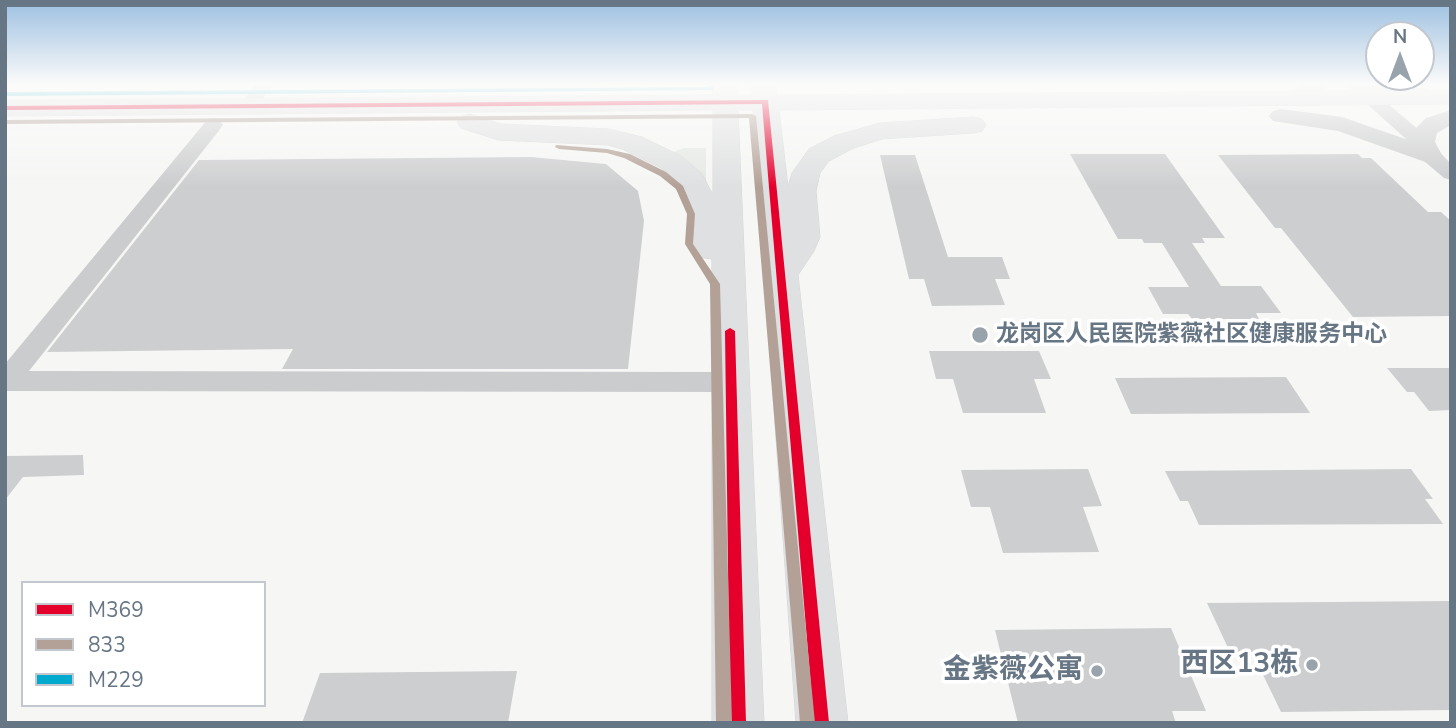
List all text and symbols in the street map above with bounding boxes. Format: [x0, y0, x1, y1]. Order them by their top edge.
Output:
north arrow [1365, 21, 1435, 91]
text: N [1393, 24, 1407, 50]
place label: 龙岗区人民医院紫薇社区健康服务中心 [996, 321, 1387, 349]
marker: 龙岗区人民医院紫薇社区健康服务中心 [970, 325, 990, 345]
legend [21, 581, 266, 707]
text: M369 [88, 596, 144, 624]
text: 833 [88, 631, 126, 659]
place label: 西区13栋 [1180, 648, 1298, 682]
place label: 金紫薇公寓 [943, 654, 1083, 688]
marker: 西区13栋 [1304, 657, 1320, 673]
marker: 金紫薇公寓 [1089, 663, 1105, 679]
text: M229 [88, 666, 144, 694]

